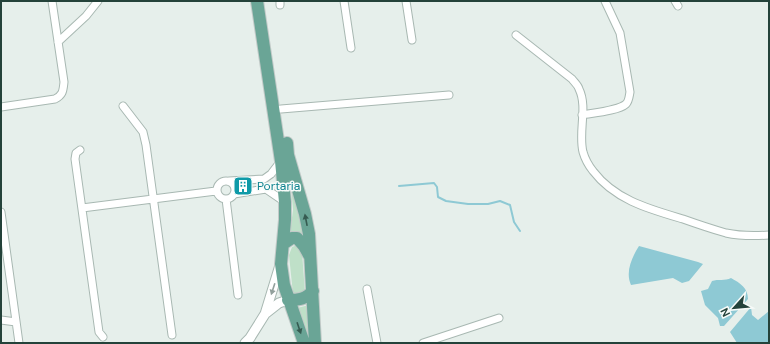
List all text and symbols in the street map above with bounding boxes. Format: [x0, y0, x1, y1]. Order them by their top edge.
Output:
building icon: Portaria [232, 175, 254, 197]
place label: Portaria [257, 178, 300, 194]
one-way arrow [303, 213, 309, 226]
one-way arrow [270, 283, 276, 295]
north arrow [714, 288, 754, 328]
text: N [717, 306, 733, 319]
one-way arrow [296, 323, 302, 335]

